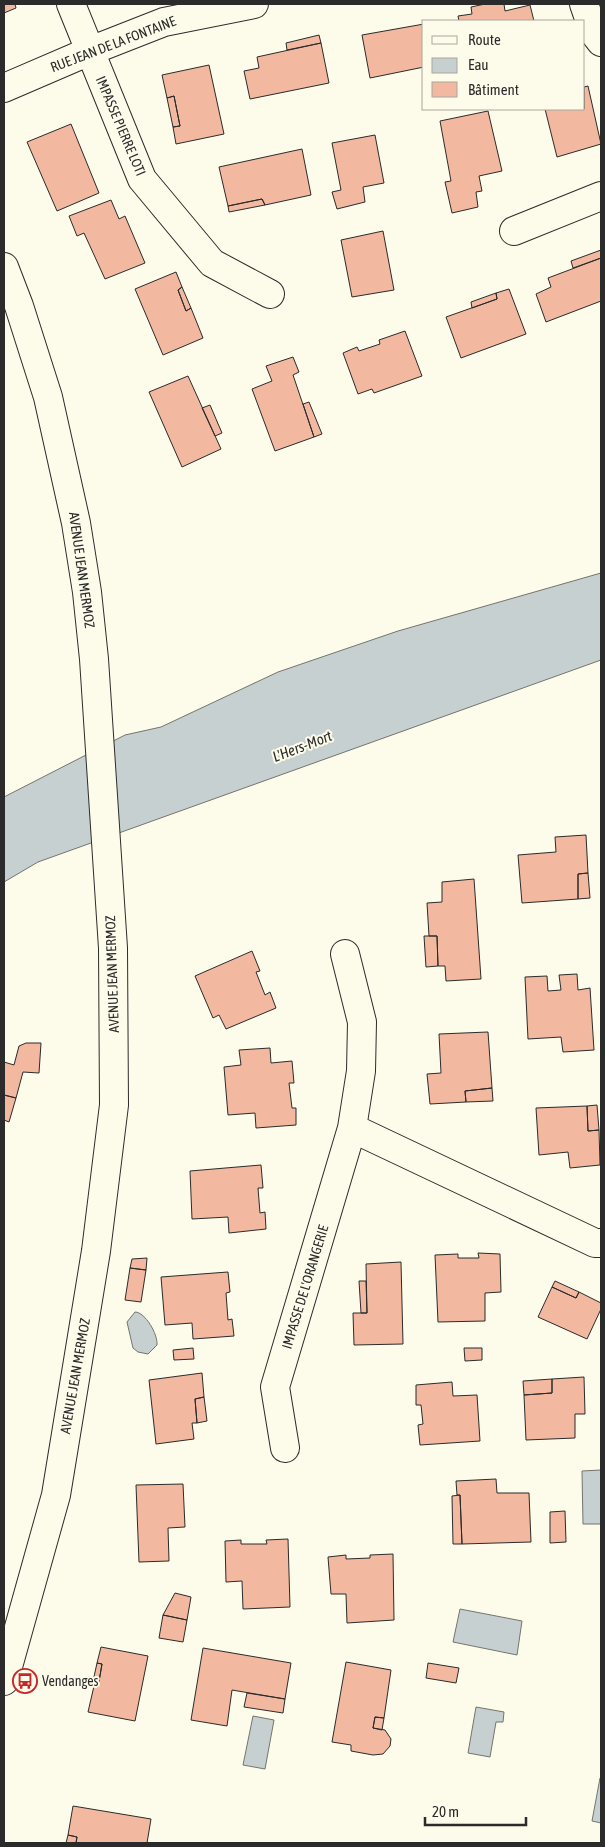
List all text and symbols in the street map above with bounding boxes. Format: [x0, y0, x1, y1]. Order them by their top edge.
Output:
street label: RUE JEAN DE LA FONTAINE [48, 13, 178, 75]
legend [422, 20, 585, 110]
text: Route [468, 31, 501, 48]
text: Eau [468, 56, 489, 73]
street label: IMPASSE PIERRE LOTI [93, 74, 149, 178]
text: Bâtiment [468, 81, 519, 98]
street label: AVENUE JEAN MERMOZ [66, 511, 98, 629]
water label: L'Hers-Mort [270, 727, 335, 765]
street label: AVENUE JEAN MERMOZ [102, 915, 122, 1033]
street label: IMPASSE DE L'ORANGERIE [279, 1223, 331, 1351]
street label: AVENUE JEAN MERMOZ [57, 1317, 93, 1435]
bus stop icon: Vendanges [12, 1668, 38, 1694]
place label: Vendanges [42, 1673, 99, 1689]
scale bar [425, 1794, 526, 1826]
text: 20 m [432, 1803, 459, 1820]

